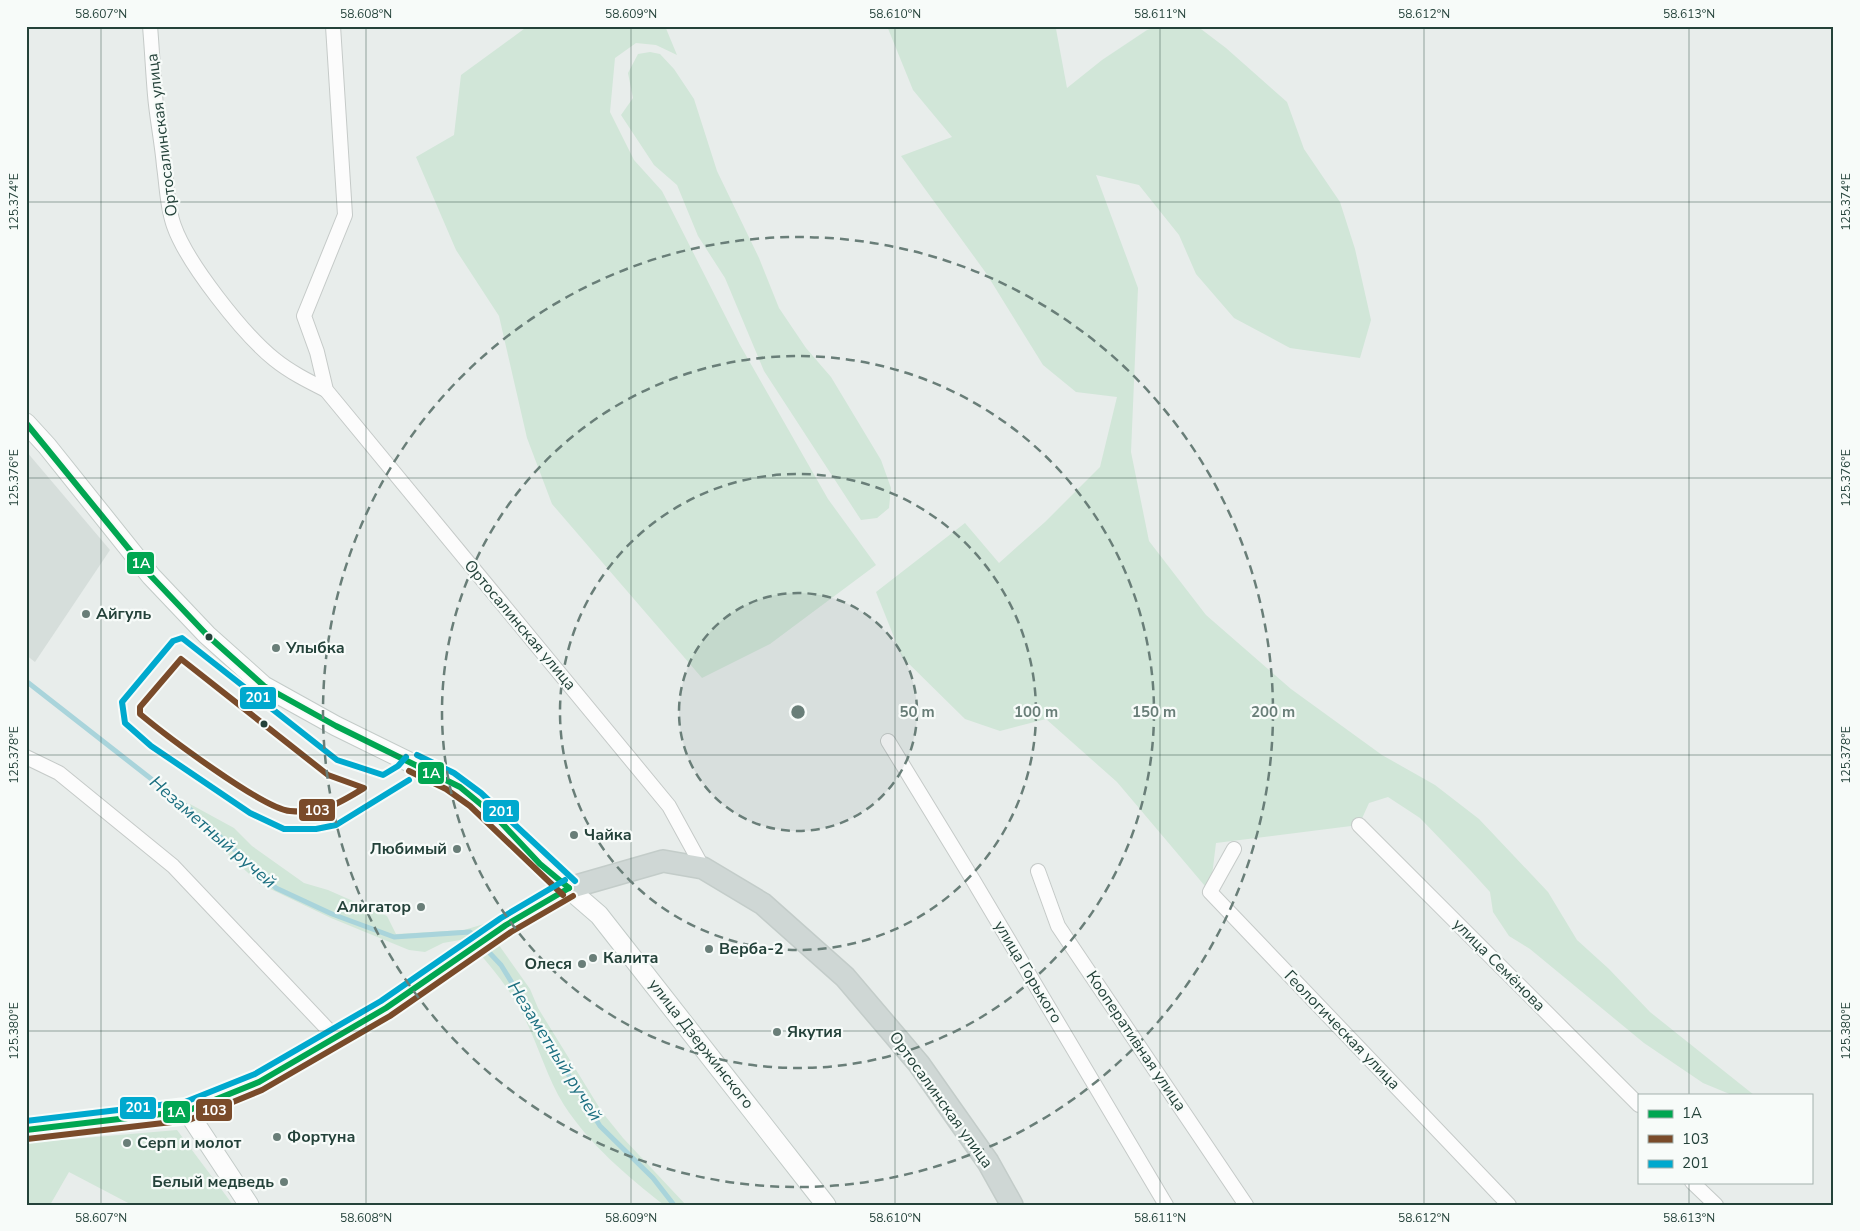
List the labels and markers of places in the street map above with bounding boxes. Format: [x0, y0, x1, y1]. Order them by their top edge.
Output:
place label: Айгуль [96, 603, 152, 625]
marker: Айгуль [80, 608, 92, 620]
unlabelled marker [204, 632, 214, 642]
place label: Улыбка [285, 637, 345, 659]
marker: Улыбка [270, 642, 282, 654]
centre of rings [789, 703, 807, 721]
unlabelled marker [259, 719, 269, 729]
place label: Чайка [584, 824, 632, 846]
marker: Чайка [568, 829, 580, 841]
place label: Любимый [370, 838, 447, 860]
marker: Любимый [451, 843, 463, 855]
place label: Алигатор [337, 896, 411, 918]
marker: Алигатор [415, 901, 427, 913]
place label: Верба-2 [719, 938, 784, 960]
marker: Верба-2 [703, 943, 715, 955]
place label: Калита [603, 947, 659, 969]
marker: Калита [587, 952, 599, 964]
place label: Олеся [524, 953, 572, 975]
marker: Олеся [576, 958, 588, 970]
place label: Якутия [787, 1021, 842, 1043]
marker: Якутия [771, 1026, 783, 1038]
place label: Фортуна [287, 1126, 355, 1148]
marker: Фортуна [271, 1131, 283, 1143]
place label: Серп и молот [137, 1132, 242, 1154]
marker: Серп и молот [121, 1137, 133, 1149]
place label: Белый медведь [152, 1171, 274, 1193]
marker: Белый медведь [278, 1176, 290, 1188]

